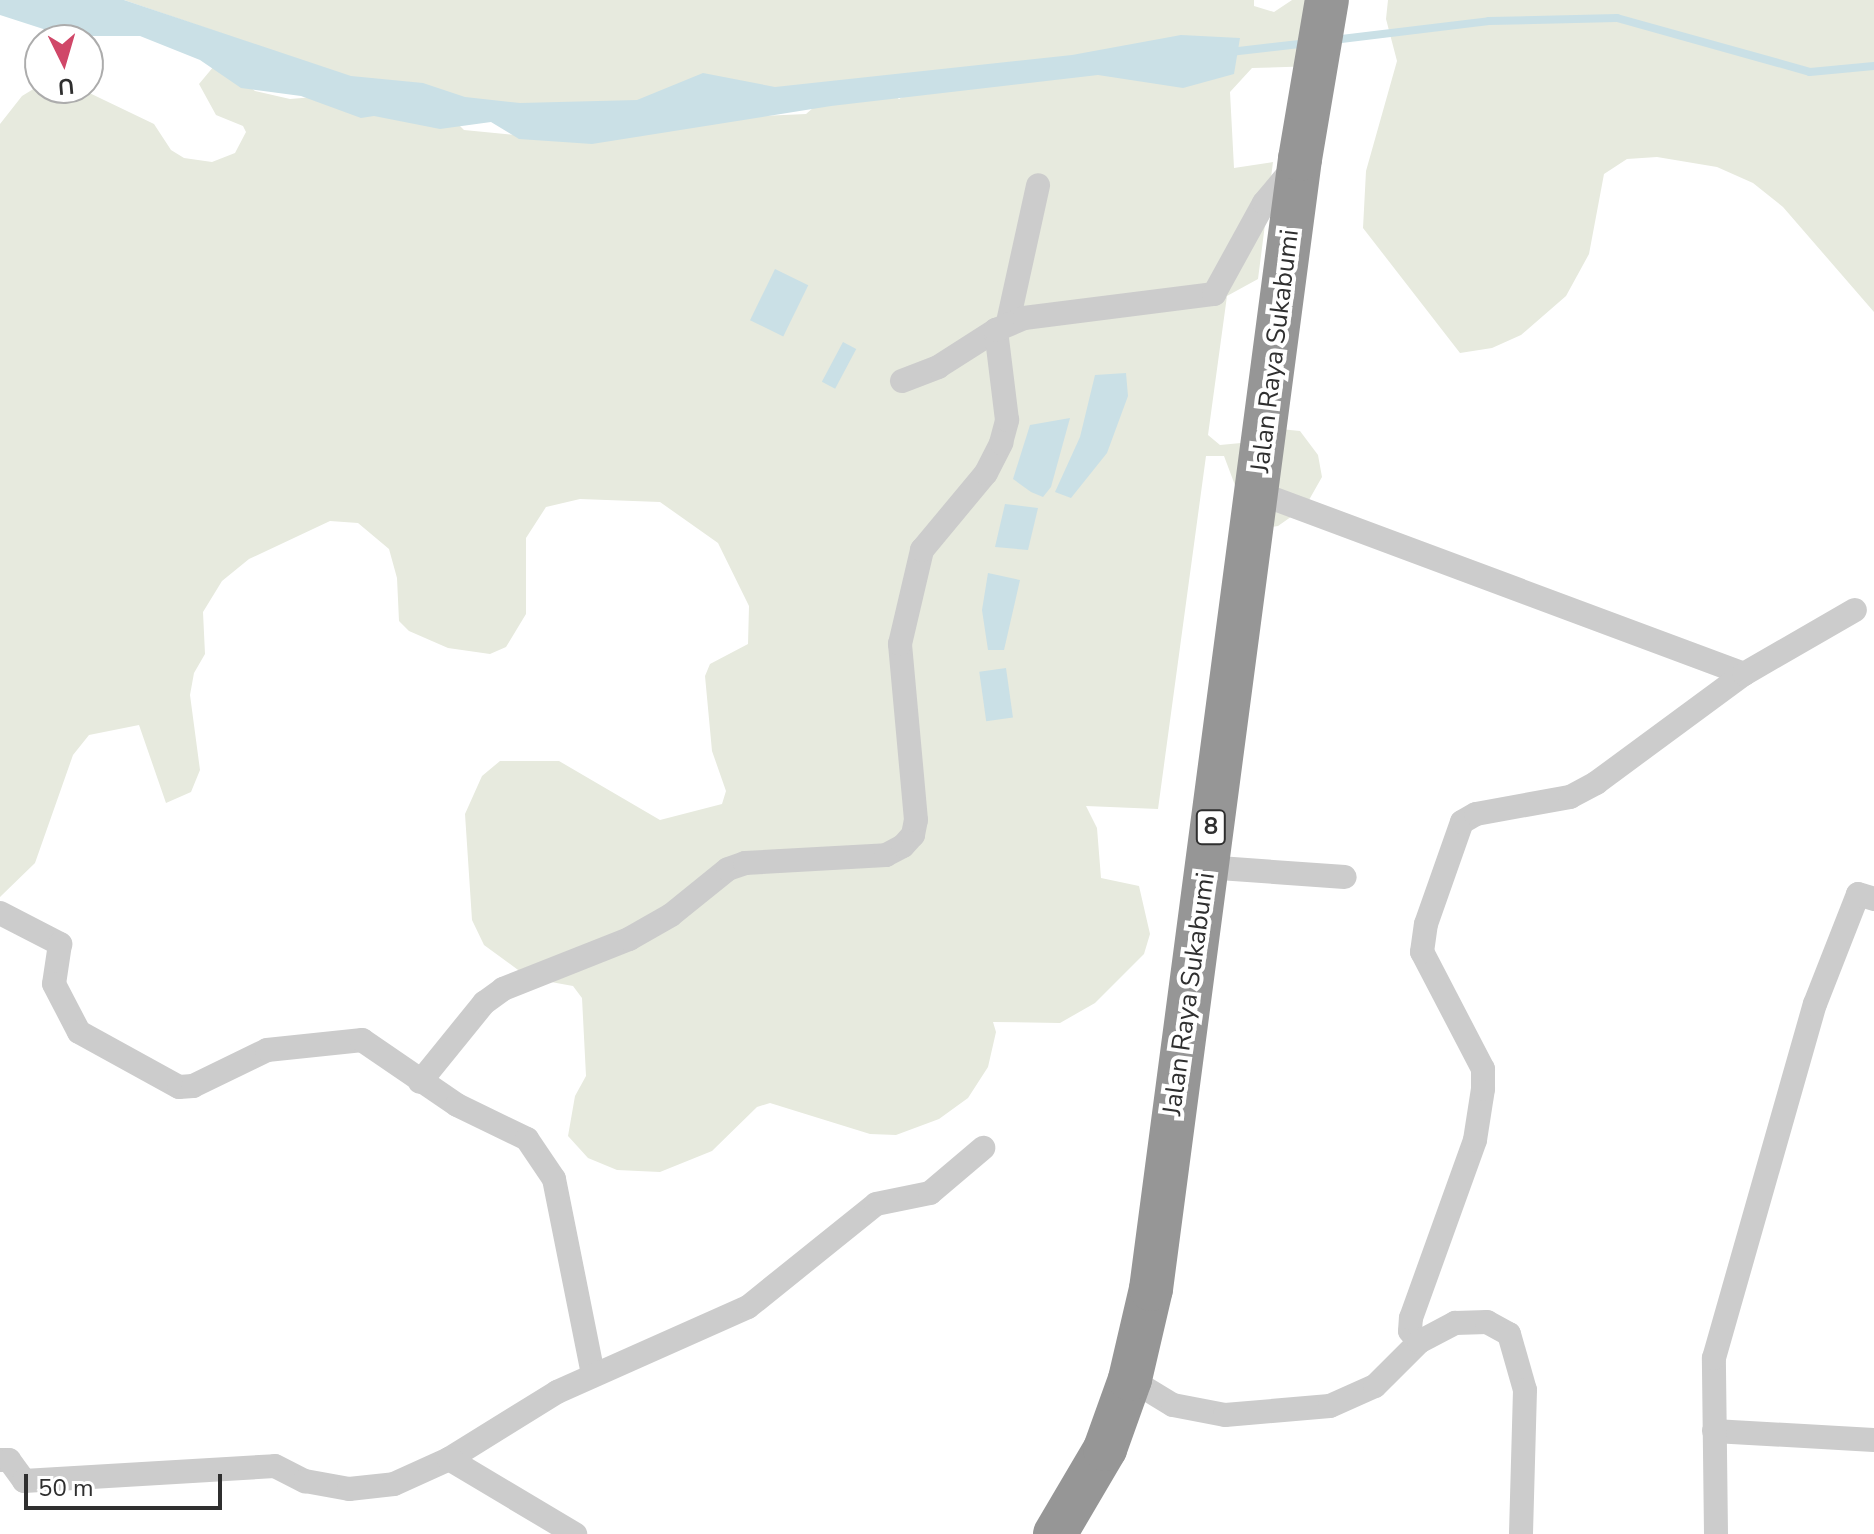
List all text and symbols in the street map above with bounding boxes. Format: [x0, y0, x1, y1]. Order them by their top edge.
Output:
north arrow [24, 24, 104, 104]
text: U [57, 70, 75, 102]
street label: Jalan Raya Sukabumi [1245, 228, 1305, 474]
road number: 8 [1195, 807, 1227, 847]
street label: Jalan Raya Sukabumi [1157, 871, 1221, 1117]
scale bar [28, 1458, 226, 1508]
text: 50 m [38, 1472, 94, 1504]

